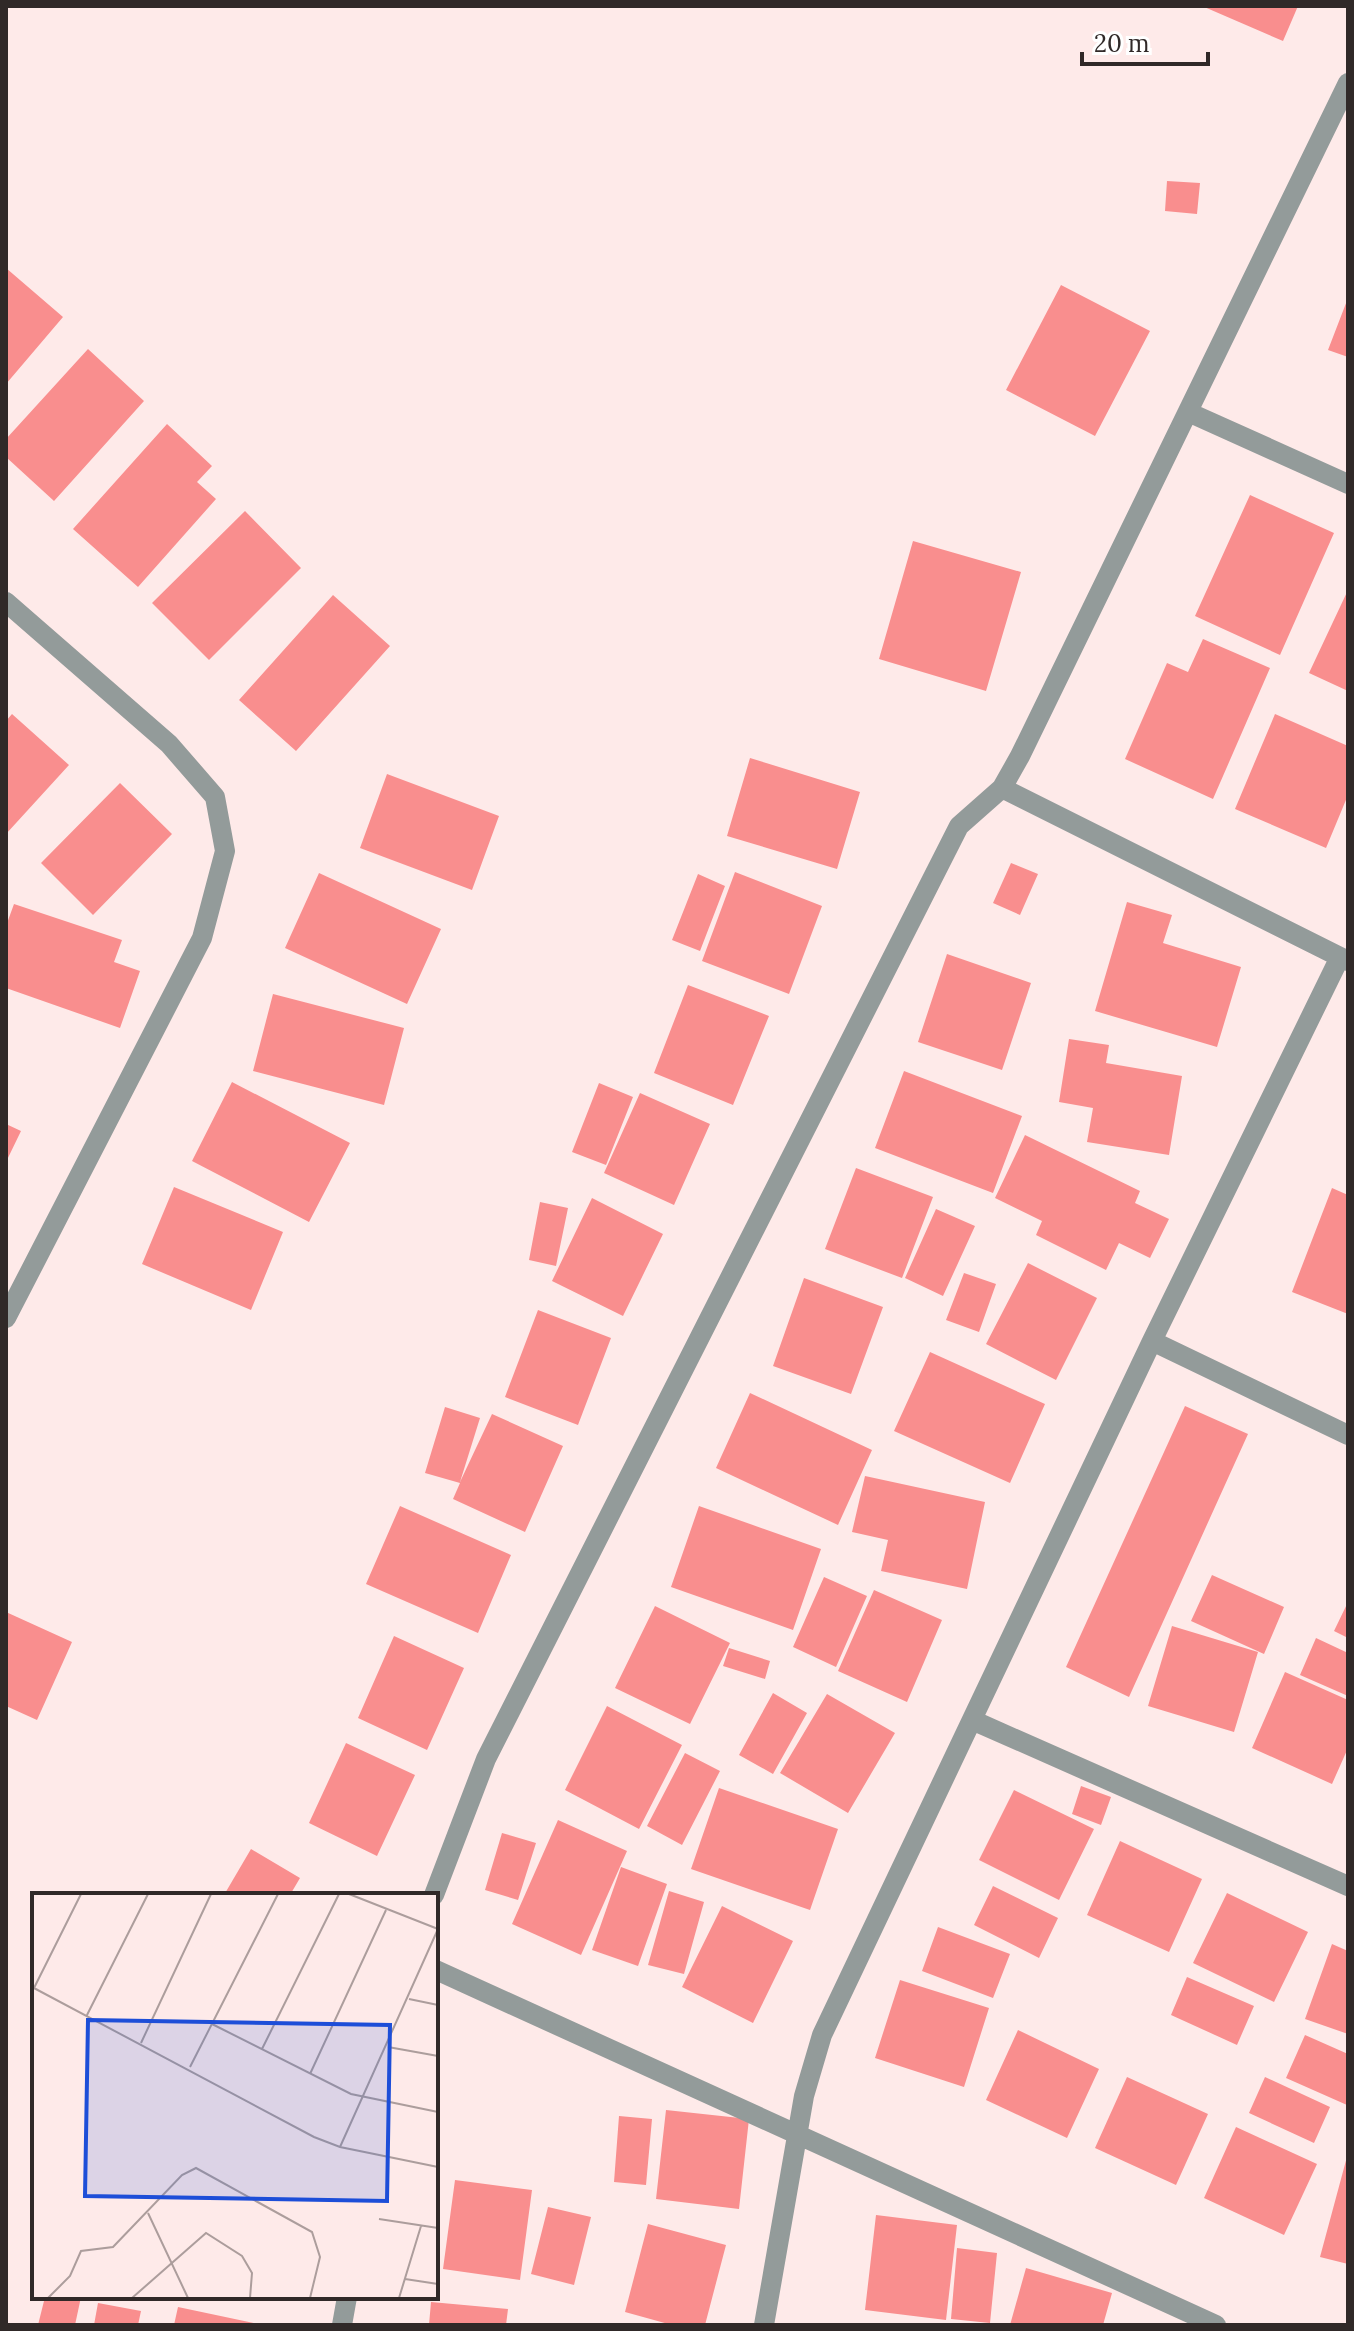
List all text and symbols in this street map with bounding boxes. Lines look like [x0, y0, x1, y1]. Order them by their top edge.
scale bar [1082, 16, 1208, 66]
text: 20 m [1094, 28, 1150, 59]
inset map [32, 1893, 438, 2299]

